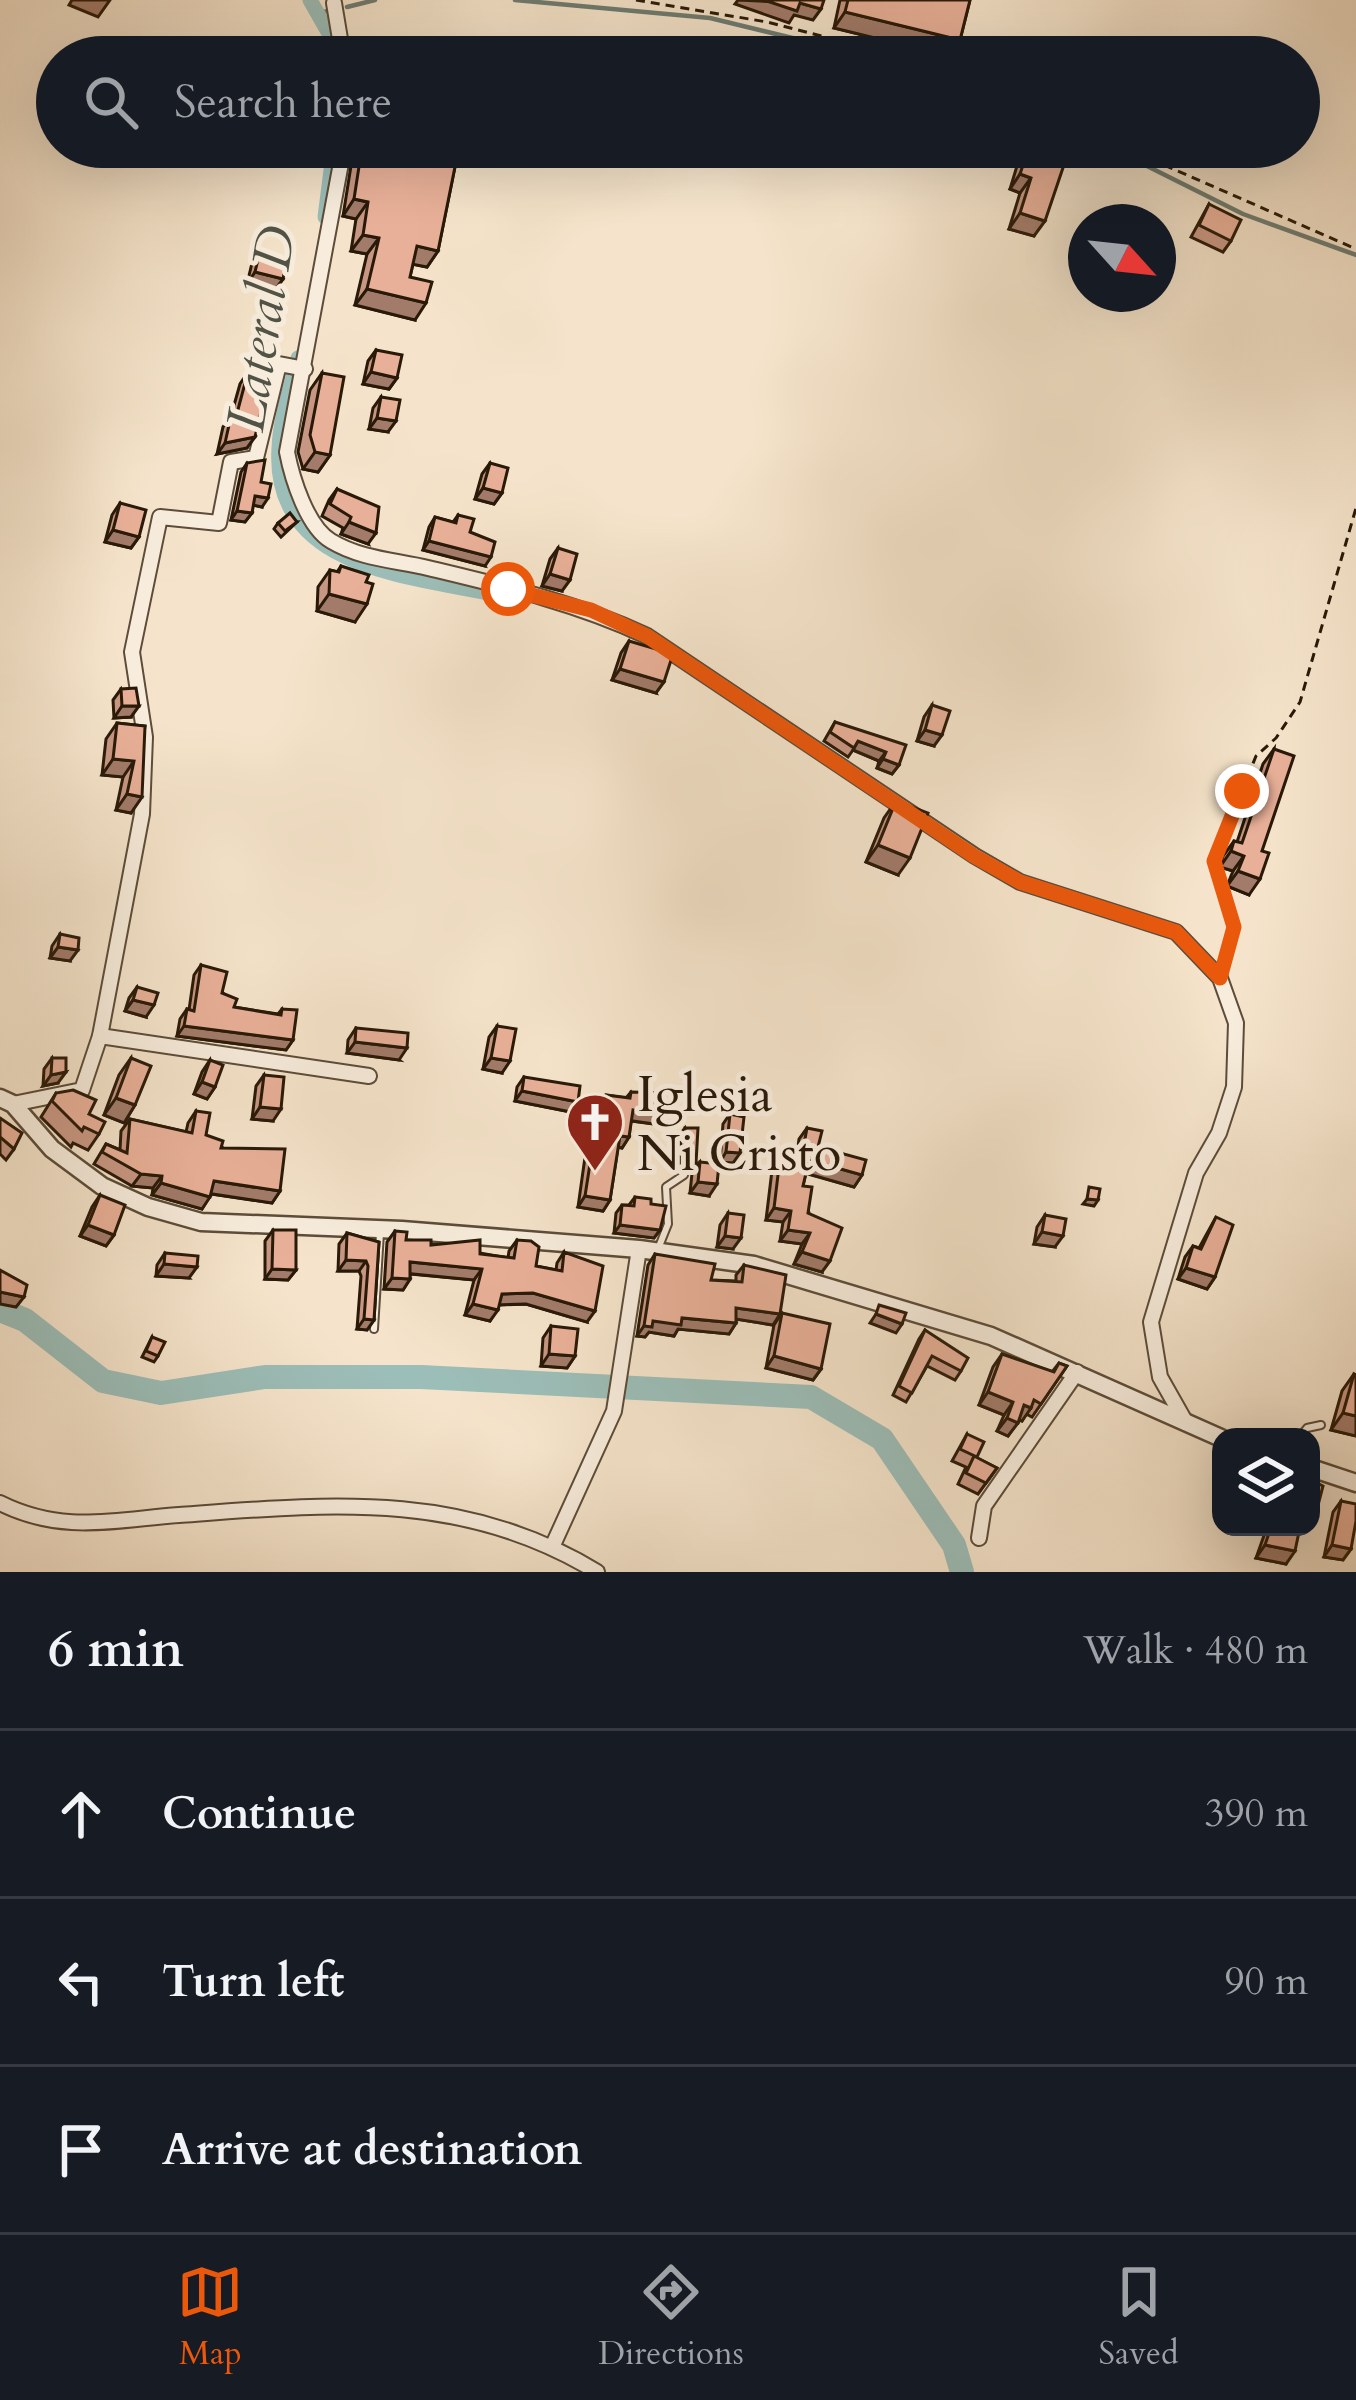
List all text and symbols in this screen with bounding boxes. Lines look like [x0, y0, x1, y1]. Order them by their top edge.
search box [36, 36, 1320, 168]
icon: search [78, 69, 144, 135]
text: Search here [174, 72, 392, 133]
north arrow [1068, 204, 1176, 312]
water label: Lateral D [210, 221, 315, 437]
route start [481, 562, 535, 616]
route end [1215, 764, 1269, 818]
place label: Iglesia Ni Cristo [637, 1060, 841, 1189]
church icon: Iglesia Ni Cristo [564, 1091, 626, 1173]
map controls [1212, 1428, 1320, 1536]
button: layers [1212, 1428, 1320, 1536]
text: 6 min [48, 1615, 184, 1685]
text: Walk · 480 m [1083, 1624, 1308, 1677]
icon: ahead [48, 1781, 114, 1847]
text: Continue [162, 1783, 356, 1844]
text: 390 m [1205, 1787, 1308, 1840]
icon: left [48, 1949, 114, 2015]
text: Turn left [162, 1951, 344, 2012]
text: 90 m [1225, 1955, 1308, 2008]
icon: arrive [48, 2117, 114, 2183]
text: Arrive at destination [162, 2119, 582, 2180]
tab: Map [177, 2259, 243, 2376]
tab: Directions [598, 2259, 744, 2376]
tab: Saved [1099, 2259, 1179, 2376]

